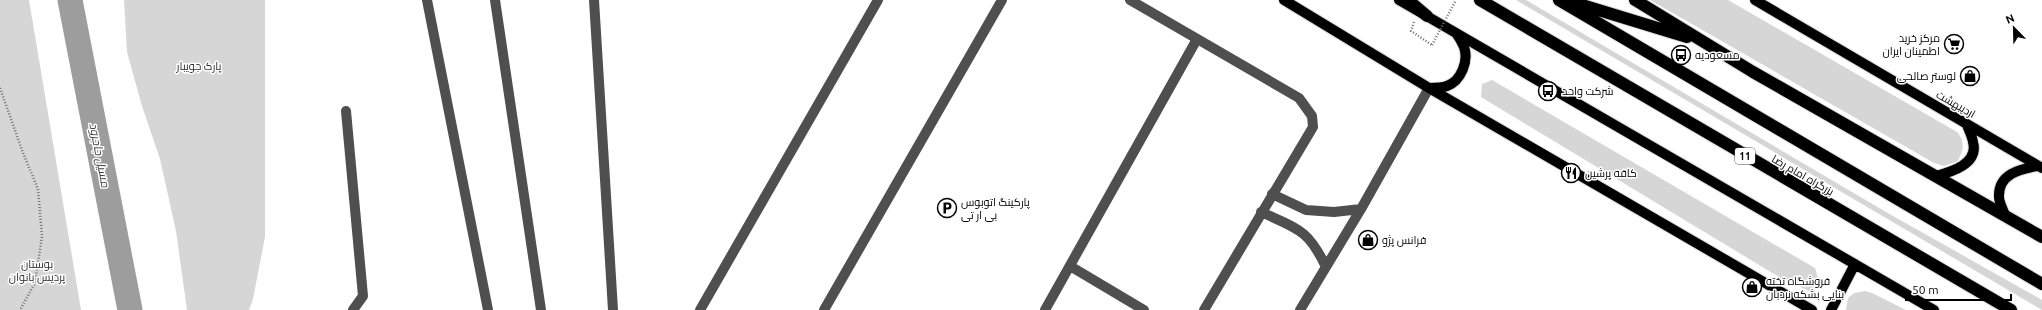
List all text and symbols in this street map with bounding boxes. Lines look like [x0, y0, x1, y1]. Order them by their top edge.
north arrow [1994, 8, 2034, 48]
text: N [2004, 12, 2016, 26]
place label: مرکز خرید اطمینان ایران [1882, 32, 1940, 58]
supermarket icon: مرکز خرید اطمینان ایران [1943, 33, 1965, 55]
bus stop icon: مسعودیه [1670, 44, 1692, 66]
place label: مسعودیه [1695, 49, 1739, 62]
park label: پارک جویبار [176, 60, 222, 73]
shop icon: لوستر صالحی [1959, 65, 1981, 87]
place label: لوستر صالحی [1897, 70, 1956, 83]
bus stop icon: شرکت واحد [1537, 80, 1559, 102]
place label: شرکت واحد [1562, 85, 1614, 98]
street label: اردیبهشت [1934, 88, 1978, 121]
water label: مسیل جاجرود [86, 122, 113, 189]
road number: 11 [1735, 148, 1755, 164]
street label: بزرگراه امام رضا [1769, 152, 1836, 199]
restaurant icon: کافه پرشین [1560, 162, 1582, 184]
place label: کافه پرشین [1585, 167, 1637, 180]
place label: پارکینگ اتوبوس بی ار تی [961, 196, 1030, 222]
parking icon: پارکینگ اتوبوس بی ار تی [936, 197, 958, 219]
shop icon: فرانس پژو [1357, 229, 1379, 251]
place label: فرانس پژو [1382, 234, 1426, 247]
park label: بوستان پردیس بانوان [9, 258, 65, 284]
place label: فروشگاه تخته بنایی بشکه نردبان [1766, 275, 1844, 301]
shop icon: فروشگاه تخته بنایی بشکه نردبان [1741, 276, 1763, 298]
scale bar [1906, 276, 2011, 302]
text: 50 m [1912, 283, 1939, 296]

